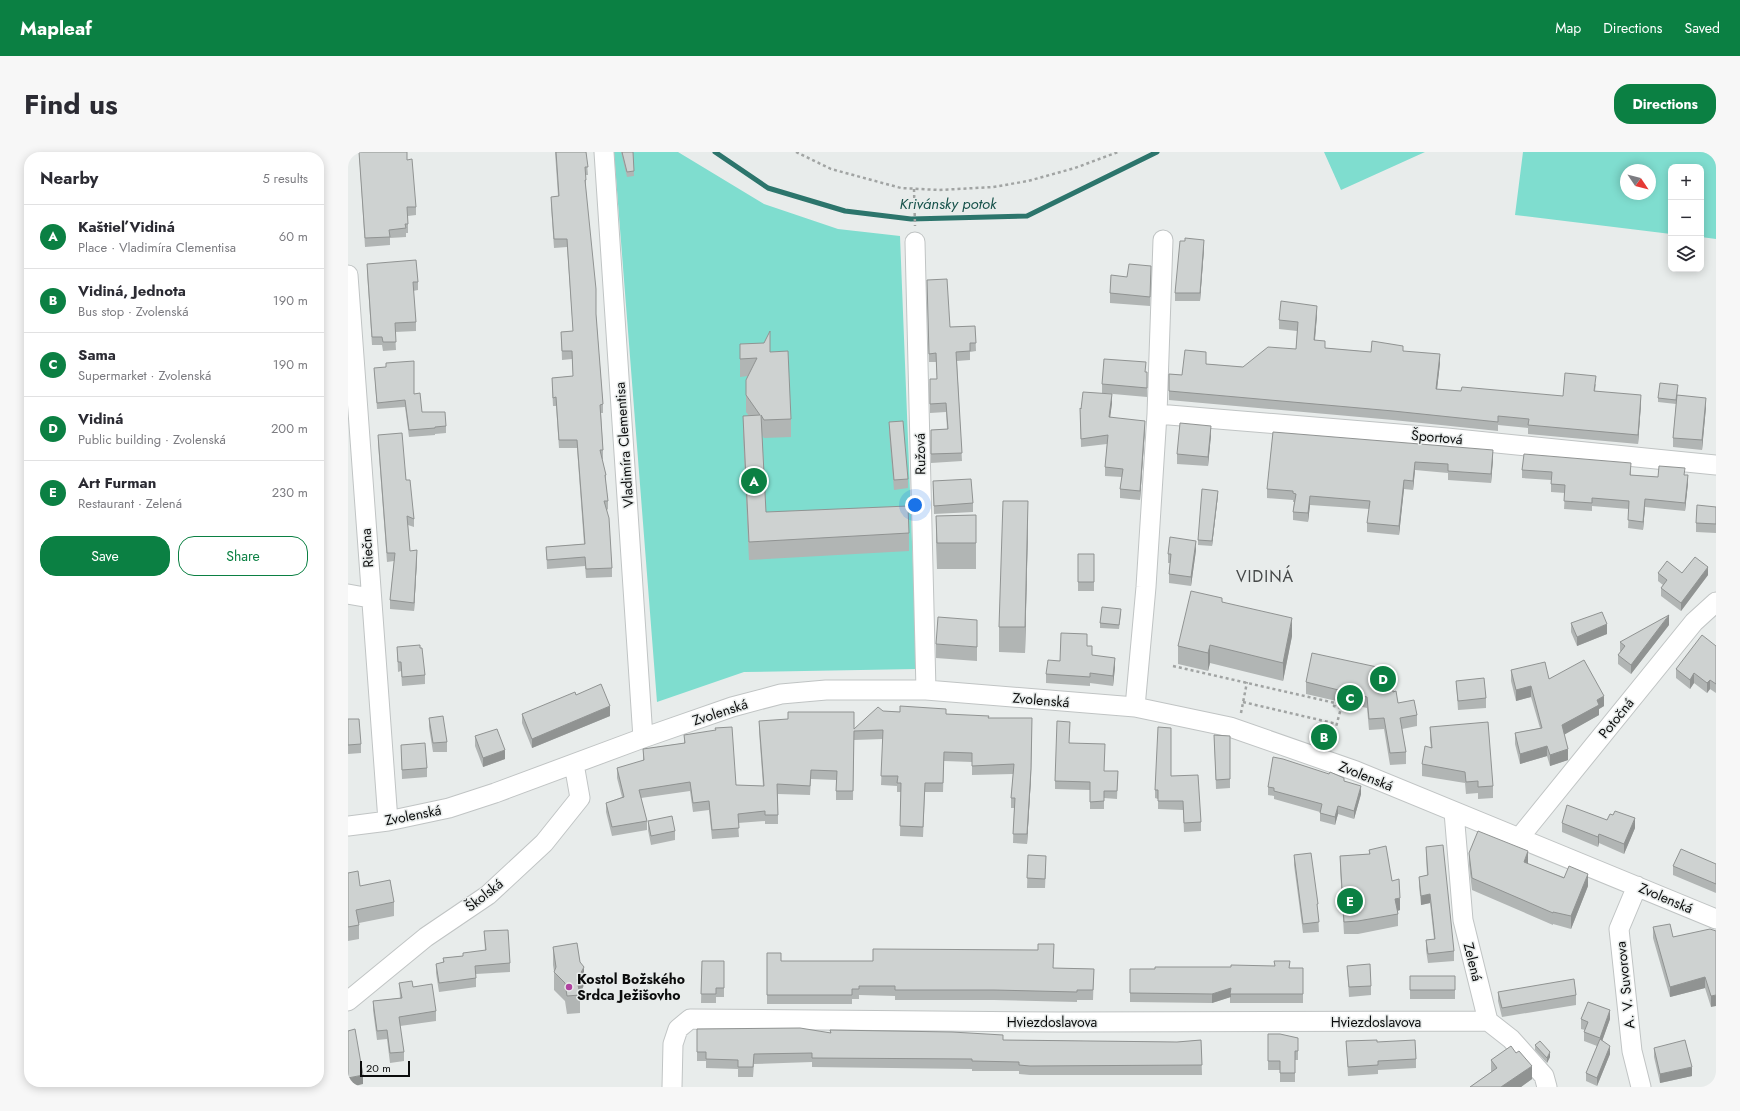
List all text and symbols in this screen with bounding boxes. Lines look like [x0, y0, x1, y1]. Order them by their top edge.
text: Mapleaf [20, 15, 92, 42]
text: Map [1555, 18, 1581, 38]
text: Directions [1603, 18, 1663, 38]
text: Saved [1685, 18, 1720, 38]
text: Find us [24, 84, 118, 125]
button: Directions [1614, 84, 1716, 124]
north arrow [1620, 164, 1656, 200]
map controls [1668, 164, 1704, 272]
button: + [1668, 164, 1704, 200]
text: Nearby [40, 166, 98, 190]
text: 5 results [262, 169, 308, 188]
water label: Krivánsky potok [900, 193, 997, 215]
button: − [1668, 200, 1704, 236]
text: Kaštieľ Vidiná [78, 216, 175, 238]
text: A [48, 227, 58, 246]
text: 60 m [279, 227, 308, 246]
button: layers [1668, 236, 1704, 272]
text: Place · Vladimíra Clementisa [78, 238, 236, 257]
text: Vidiná, Jednota [78, 280, 186, 302]
text: B [49, 291, 57, 310]
text: 190 m [273, 291, 308, 310]
text: Bus stop · Zvolenská [78, 302, 189, 321]
text: Sama [78, 344, 116, 366]
text: C [48, 355, 58, 374]
text: 190 m [273, 355, 308, 374]
text: Supermarket · Zvolenská [78, 366, 211, 385]
street label: Vladimíra Clementisa [610, 381, 638, 509]
text: Vidiná [78, 408, 123, 430]
text: D [48, 419, 58, 438]
text: 200 m [271, 419, 308, 438]
street label: Športová [1410, 425, 1464, 449]
text: Public building · Zvolenská [78, 430, 226, 449]
street label: Ružová [910, 433, 930, 475]
pin: A [741, 466, 767, 496]
text: Art Furman [78, 472, 156, 494]
text: E [49, 483, 57, 502]
text: 230 m [272, 483, 308, 502]
text: Restaurant · Zelená [78, 494, 182, 513]
your location [905, 495, 925, 515]
street label: Riečna [356, 528, 378, 568]
button: Save [40, 536, 170, 576]
button: Share [178, 536, 308, 576]
district label: VIDINÁ [1236, 565, 1294, 588]
pin: D [1370, 664, 1396, 694]
pin: C [1337, 683, 1363, 713]
street label: Zvolenská [1012, 688, 1070, 712]
street label: Zvolenská [690, 694, 750, 730]
street label: Potočná [1594, 694, 1638, 742]
pin: B [1311, 722, 1337, 752]
street label: Zvolenská [1336, 756, 1396, 796]
street label: Zvolenská [383, 800, 443, 830]
street label: Školská [461, 874, 507, 916]
street label: Zvolenská [1636, 878, 1696, 918]
pin: E [1337, 886, 1363, 916]
street label: A. V. Suvorova [1610, 940, 1640, 1030]
street label: Zelená [1459, 941, 1487, 983]
place label: Kostol Božského Srdca Ježišovho [577, 969, 685, 1005]
marker: Kostol Božského Srdca Ježišovho [564, 982, 574, 992]
street label: Hviezdoslavova [1007, 1012, 1097, 1032]
street label: Hviezdoslavova [1331, 1012, 1421, 1032]
scale bar [360, 1059, 410, 1078]
text: 20 m [366, 1060, 391, 1076]

